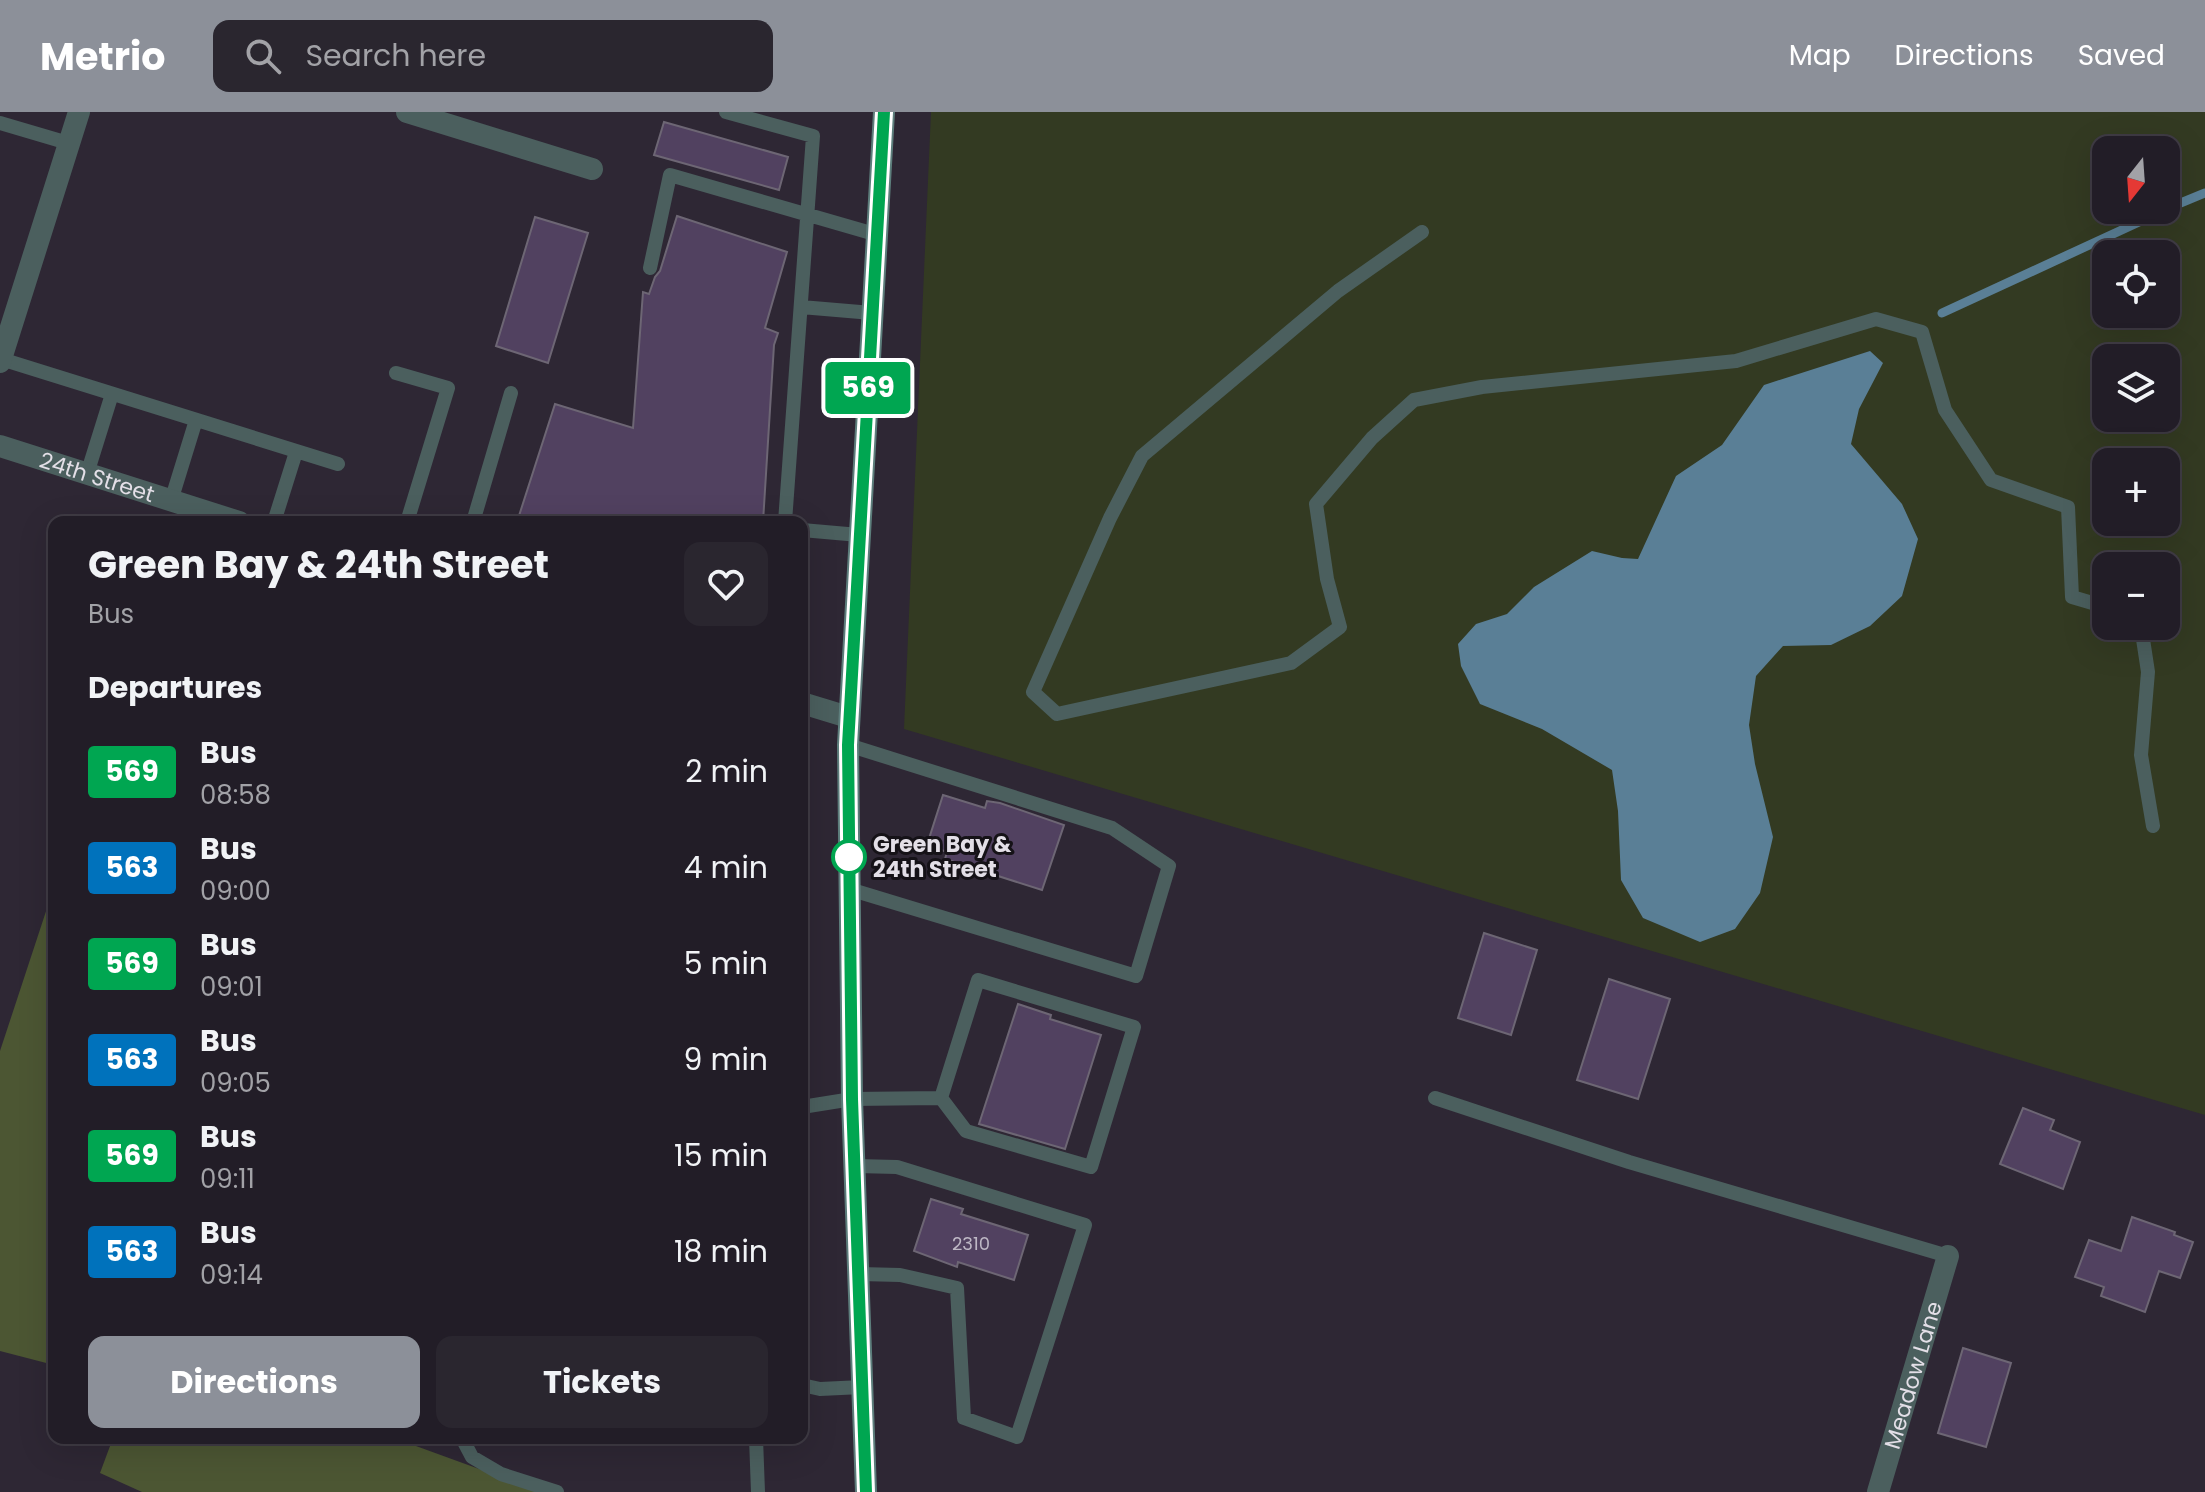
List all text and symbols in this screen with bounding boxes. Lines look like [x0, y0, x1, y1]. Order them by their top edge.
search box [213, 20, 773, 92]
text: Metrio [40, 30, 165, 83]
icon: search [241, 34, 285, 78]
text: Search here [305, 34, 486, 77]
text: Map [1789, 36, 1851, 75]
text: Directions [1895, 36, 2034, 75]
text: Saved [2078, 36, 2165, 75]
north arrow [2092, 136, 2180, 224]
map controls [2092, 136, 2180, 640]
button: locate [2092, 240, 2180, 328]
button: layers [2092, 344, 2180, 432]
line badge: 569 [822, 362, 914, 414]
text: 569 [841, 368, 895, 407]
street label: 24th Street [36, 444, 159, 510]
button: + [2092, 448, 2180, 536]
text: Green Bay & 24th Street [88, 538, 549, 591]
button: heart [684, 542, 768, 626]
button: − [2092, 552, 2180, 640]
text: Bus [88, 596, 134, 632]
text: Departures [88, 666, 262, 709]
text: Bus [200, 731, 257, 774]
text: 2 min [685, 750, 768, 793]
text: 569 [105, 752, 159, 791]
text: 08:58 [200, 777, 271, 813]
text: Bus [200, 827, 257, 870]
place label: Green Bay & 24th Street [873, 829, 1012, 885]
marker: Green Bay & 24th Street [832, 840, 866, 874]
text: 4 min [684, 846, 768, 889]
text: 563 [106, 848, 158, 887]
text: 09:00 [200, 873, 271, 909]
text: Bus [200, 923, 257, 966]
text: 5 min [684, 942, 768, 985]
text: 569 [105, 944, 159, 983]
text: 09:01 [200, 969, 263, 1005]
text: Bus [200, 1019, 257, 1062]
text: 9 min [684, 1038, 768, 1081]
text: 563 [106, 1040, 158, 1079]
text: 09:05 [200, 1065, 271, 1101]
text: Bus [200, 1115, 257, 1158]
text: 15 min [674, 1134, 768, 1177]
text: 569 [105, 1136, 159, 1175]
text: 09:11 [200, 1161, 255, 1197]
text: Bus [200, 1211, 257, 1254]
text: 18 min [674, 1230, 768, 1273]
house number: 2310 [952, 1231, 990, 1256]
text: 563 [106, 1232, 158, 1271]
text: 09:14 [200, 1257, 263, 1293]
street label: Meadow Lane [1876, 1298, 1949, 1453]
button: Directions [88, 1336, 420, 1428]
button: Tickets [436, 1336, 768, 1428]

